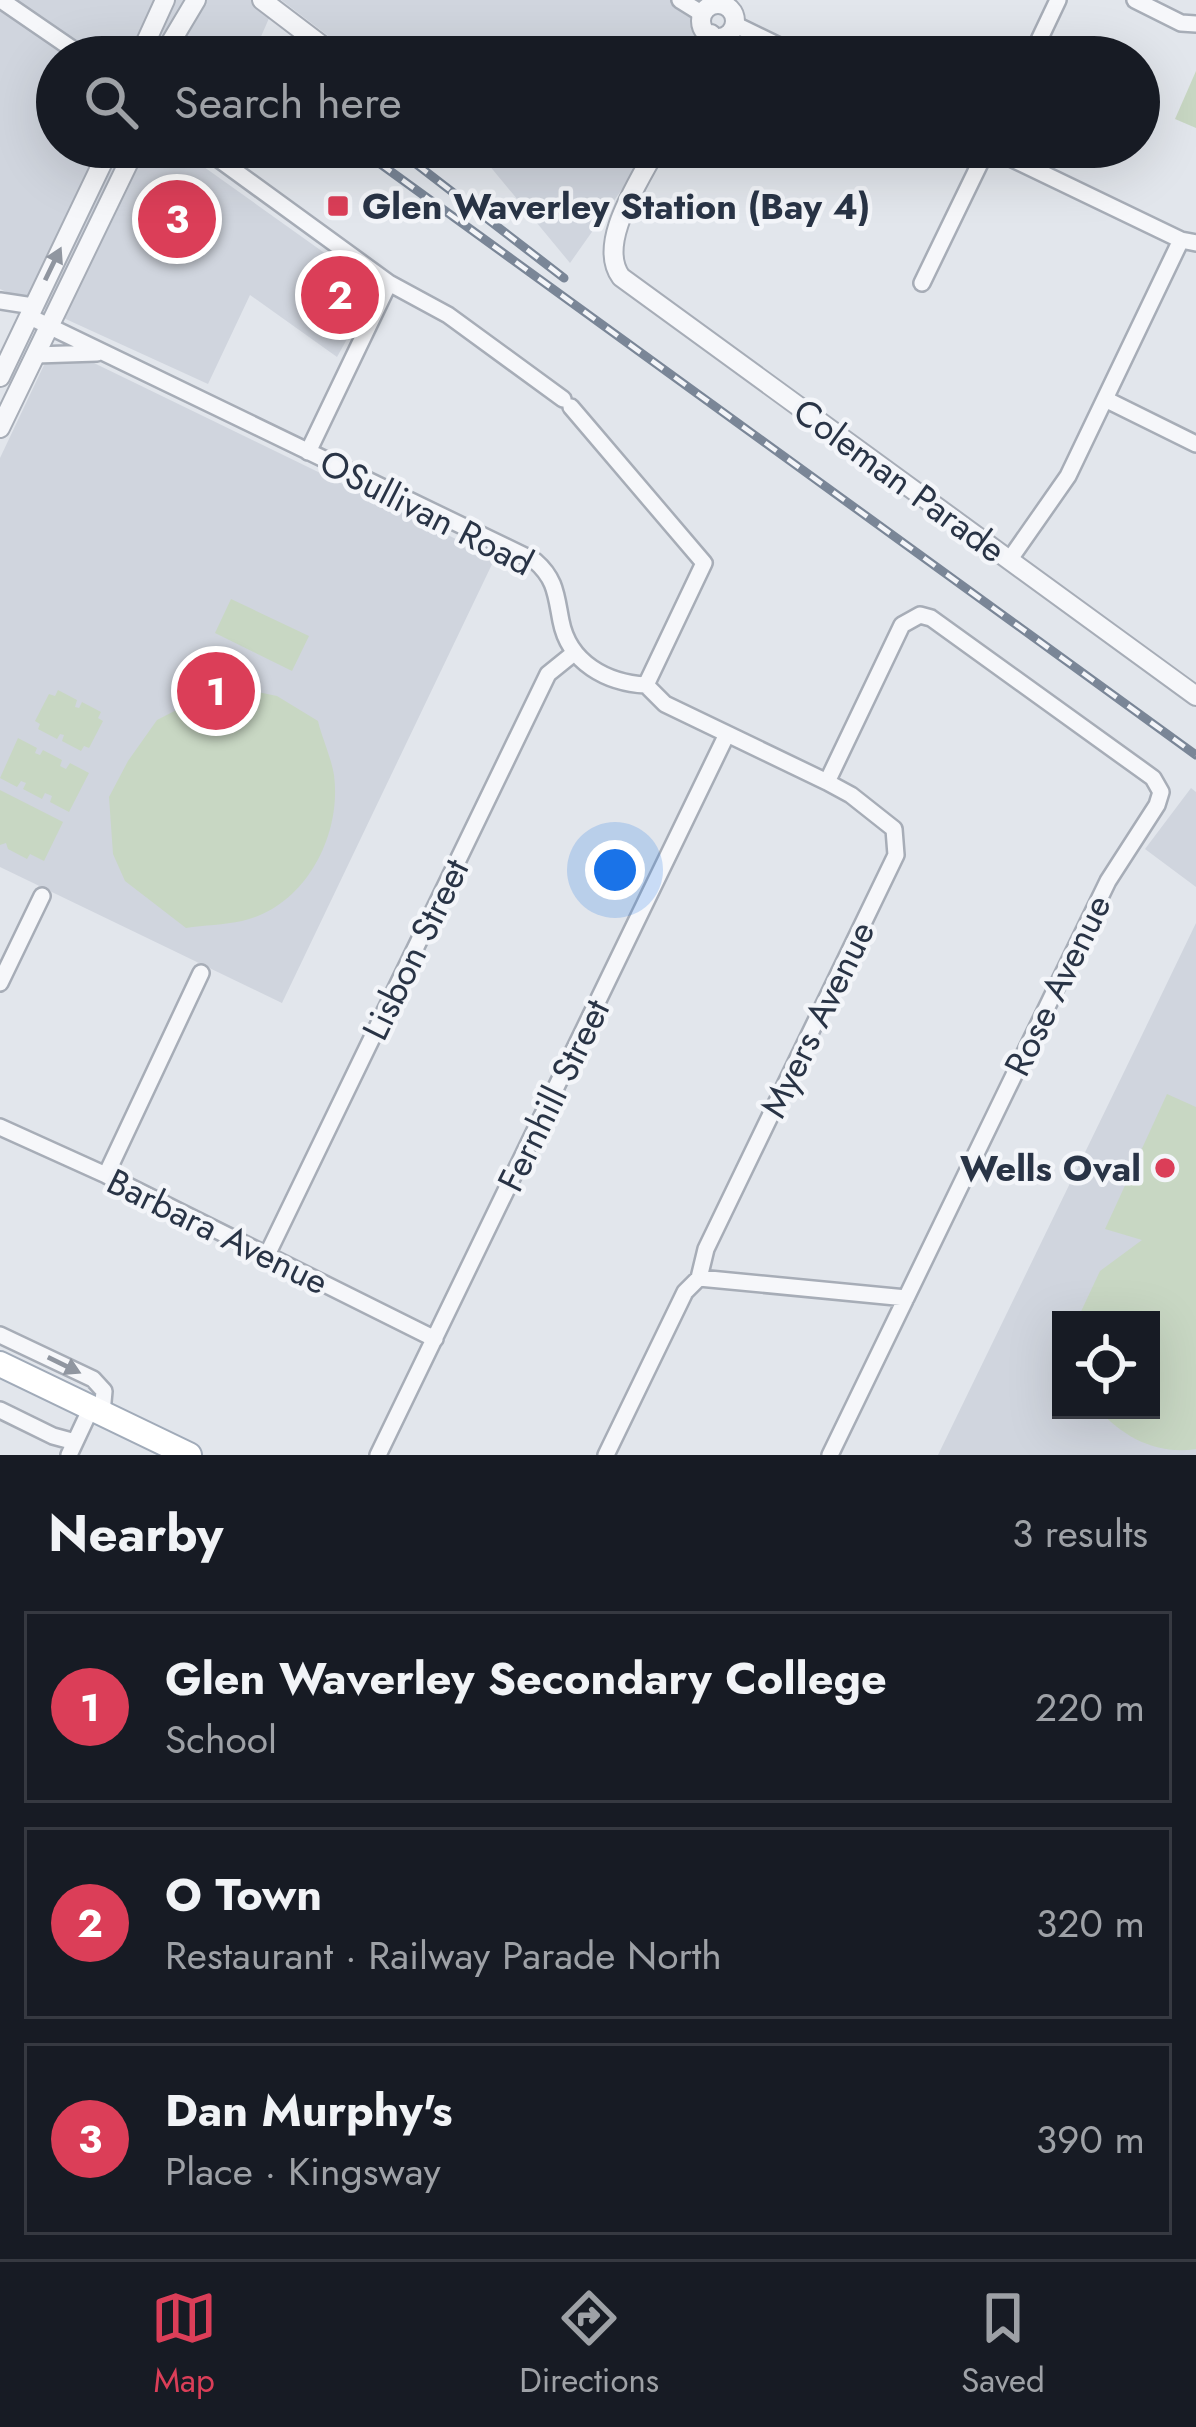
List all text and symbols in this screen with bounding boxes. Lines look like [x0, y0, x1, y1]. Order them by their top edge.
search box [36, 36, 1160, 168]
icon: search [78, 69, 144, 135]
text: Search here [174, 70, 402, 135]
pin: 3 [138, 174, 216, 264]
place label: Glen Waverley Station (Bay 4) [362, 180, 870, 232]
marker: Glen Waverley Station (Bay 4) [325, 193, 351, 219]
one-way arrow [43, 246, 63, 281]
pin: 2 [301, 250, 379, 340]
street label: Coleman Parade [783, 385, 1017, 575]
street label: OSullivan Road [311, 436, 543, 588]
pin: 1 [177, 646, 255, 736]
your location [585, 840, 645, 900]
street label: Lisbon Street [349, 849, 481, 1048]
street label: Rose Avenue [991, 886, 1123, 1084]
street label: Myers Avenue [747, 912, 887, 1126]
street label: Fernhill Street [484, 990, 622, 1200]
place label: Wells Oval [960, 1142, 1141, 1194]
street label: Barbara Avenue [99, 1155, 337, 1307]
marker: Wells Oval [1152, 1155, 1178, 1181]
map controls [1052, 1311, 1160, 1419]
button: locate [1052, 1311, 1160, 1419]
one-way arrow [47, 1355, 82, 1375]
text: Nearby [48, 1496, 223, 1570]
text: 3 results [1012, 1505, 1148, 1562]
text: Glen Waverley Secondary College [165, 1646, 887, 1711]
text: 1 [80, 1679, 100, 1736]
text: 220 m [1035, 1679, 1145, 1736]
text: School [165, 1711, 277, 1768]
text: O Town [165, 1862, 322, 1927]
text: 2 [77, 1895, 103, 1952]
text: 320 m [1036, 1895, 1145, 1952]
text: Restaurant · Railway Parade North [165, 1927, 722, 1984]
text: Dan Murphy's [165, 2078, 453, 2143]
text: 3 [78, 2111, 102, 2168]
text: 390 m [1036, 2111, 1145, 2168]
text: Place · Kingsway [165, 2143, 441, 2200]
tab: Map [151, 2285, 217, 2404]
tab: Directions [519, 2285, 659, 2404]
tab: Saved [961, 2285, 1045, 2404]

